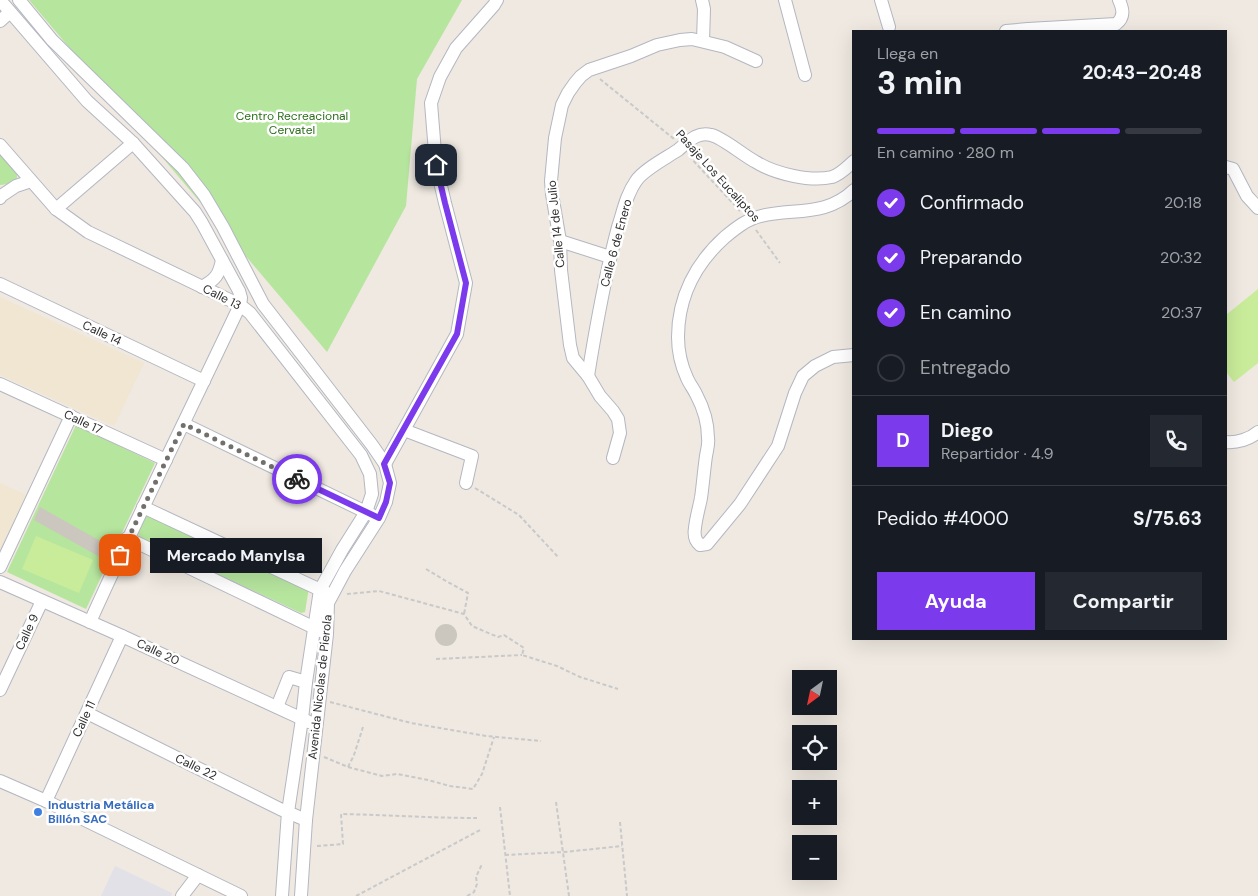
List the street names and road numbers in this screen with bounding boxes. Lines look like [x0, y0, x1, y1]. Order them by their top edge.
street label: Pasaje Los Eucaliptos [672, 127, 764, 225]
street label: Calle 14 de Julio [543, 179, 569, 269]
street label: Calle 6 de Enero [597, 197, 635, 289]
street label: Calle 13 [200, 280, 244, 314]
street label: Calle 14 [80, 317, 124, 349]
street label: Calle 17 [61, 406, 105, 438]
street label: Calle 9 [12, 611, 42, 653]
street label: Avenida Nicolas de Pierola [304, 614, 336, 760]
street label: Calle 20 [134, 635, 182, 669]
street label: Calle 11 [69, 698, 99, 740]
street label: Calle 22 [173, 750, 219, 784]

